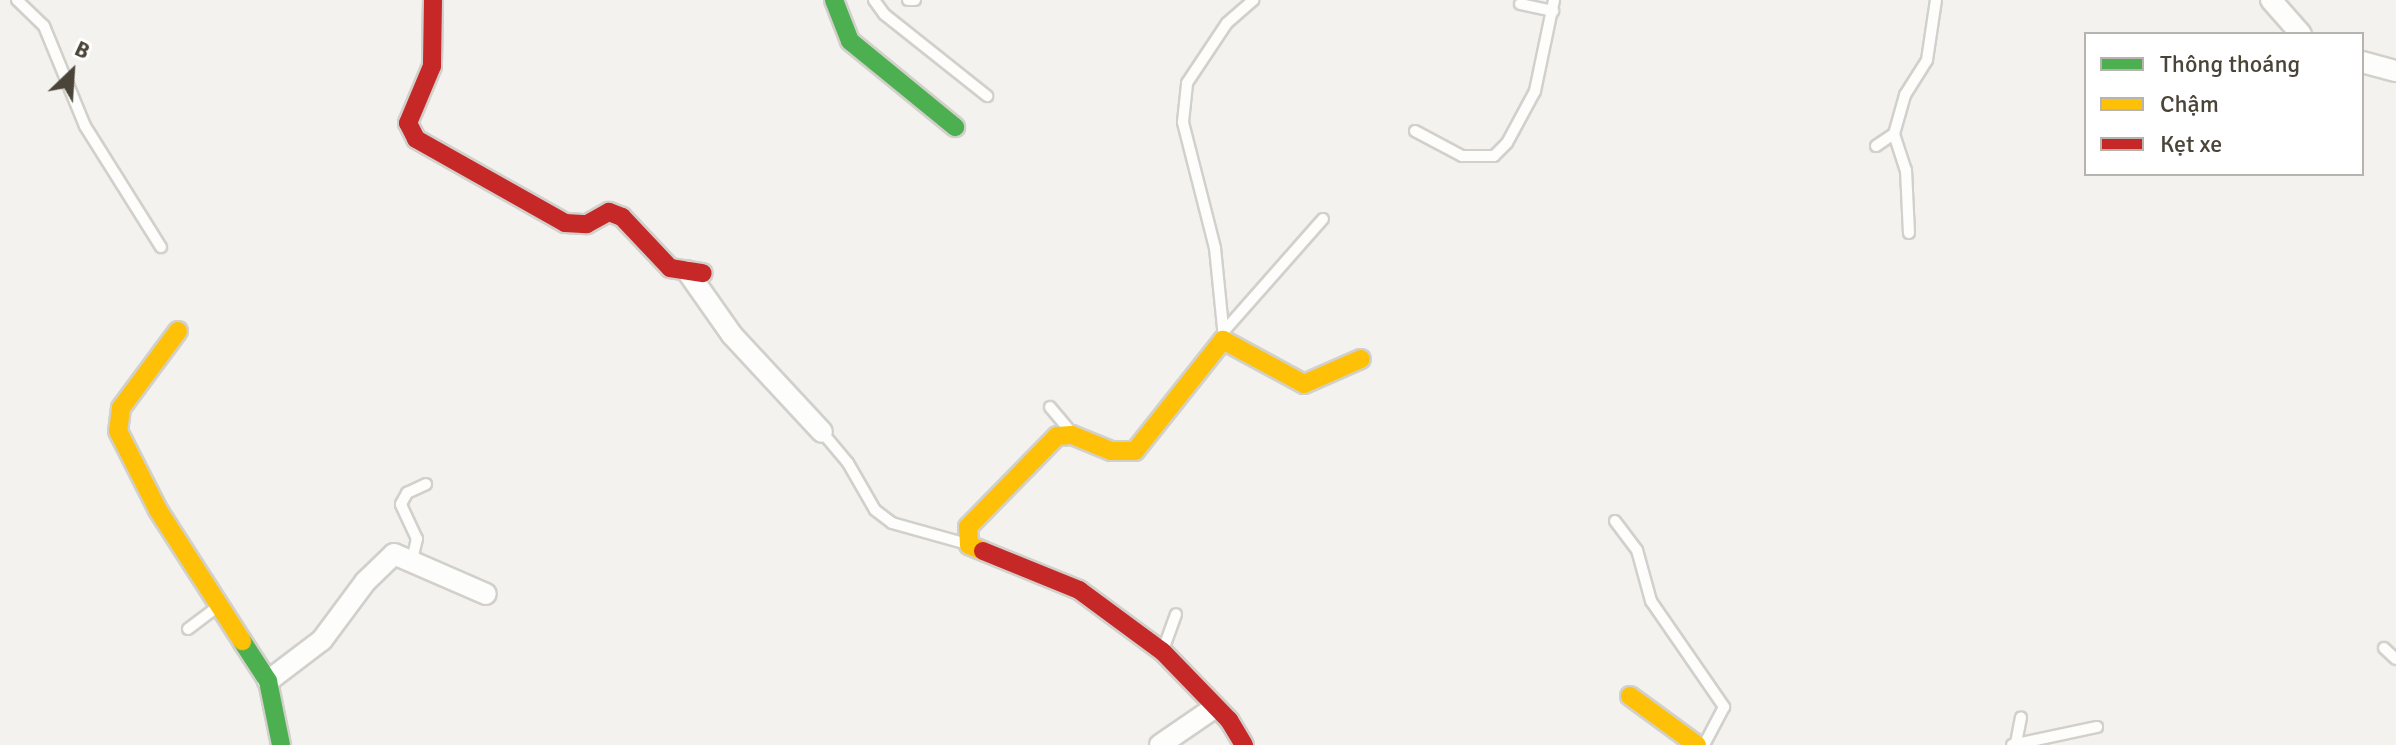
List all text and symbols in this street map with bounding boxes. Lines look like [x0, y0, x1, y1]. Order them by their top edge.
north arrow [32, 32, 112, 112]
legend [2084, 32, 2364, 176]
text: B [71, 35, 94, 65]
text: Thông thoáng [2160, 49, 2300, 79]
text: Chậm [2160, 89, 2219, 119]
text: Kẹt xe [2160, 129, 2222, 159]

